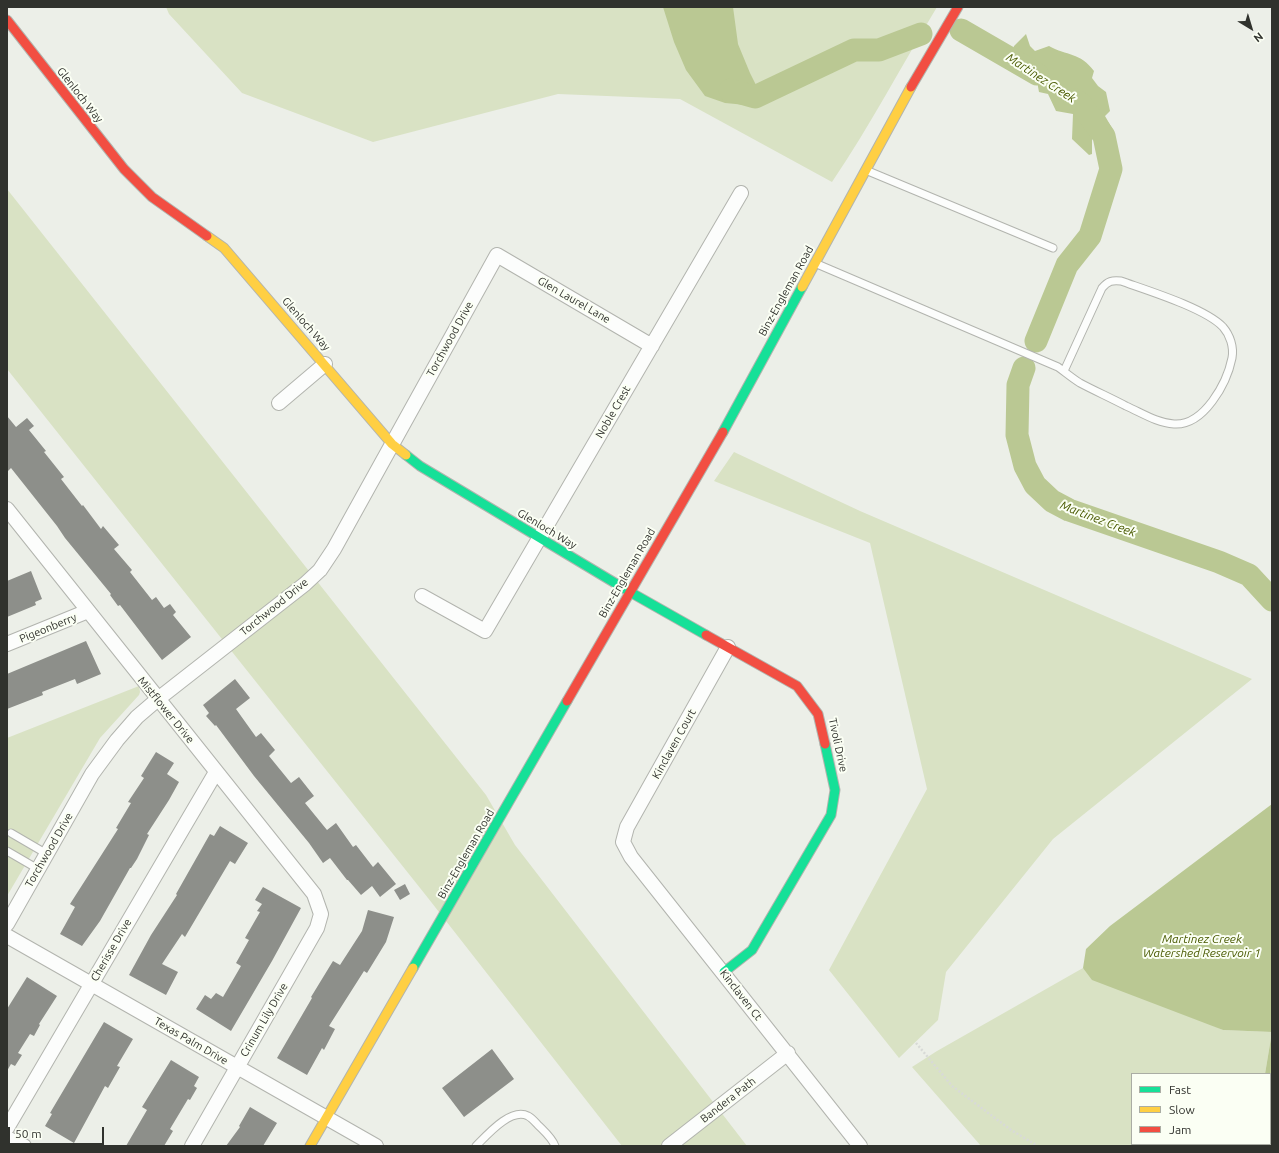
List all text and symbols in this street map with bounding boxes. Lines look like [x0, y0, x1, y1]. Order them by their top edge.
north arrow [1231, 8, 1271, 48]
text: N [1251, 30, 1265, 45]
water label: Martinez Creek [1003, 50, 1079, 106]
street label: Glenloch Way [54, 65, 106, 125]
street label: Binz-Engleman Road [756, 244, 816, 338]
street label: Glen Laurel Lane [535, 274, 613, 326]
street label: Glenloch Way [279, 295, 333, 353]
street label: Torchwood Drive [424, 299, 476, 379]
street label: Noble Crest [593, 383, 633, 441]
water label: Martinez Creek [1058, 498, 1138, 540]
street label: Glenloch Way [515, 506, 579, 552]
street label: Binz-Engleman Road [596, 526, 658, 620]
street label: Torchwood Drive [237, 575, 311, 639]
street label: Pigeonberry [17, 611, 79, 645]
street label: Mistflower Drive [135, 674, 197, 746]
street label: Kinclaven Court [649, 707, 699, 781]
street label: Tivoli Drive [826, 717, 850, 773]
street label: Binz-Engleman Road [435, 807, 497, 901]
street label: Torchwood Drive [22, 810, 76, 890]
street label: Cherisse Drive [88, 916, 134, 984]
water label: Martinez Creek Watershed Reservoir 1 [1143, 932, 1261, 960]
street label: Kinclaven Ct [717, 967, 765, 1023]
street label: Crinum Lily Drive [238, 981, 290, 1059]
street label: Texas Palm Drive [152, 1014, 230, 1068]
legend [1131, 1073, 1271, 1145]
street label: Bandera Path [698, 1074, 758, 1126]
text: Fast [1169, 1083, 1191, 1096]
text: Slow [1169, 1103, 1195, 1116]
scale bar [10, 1119, 106, 1145]
text: Jam [1169, 1123, 1191, 1136]
text: 50 m [15, 1127, 42, 1140]

